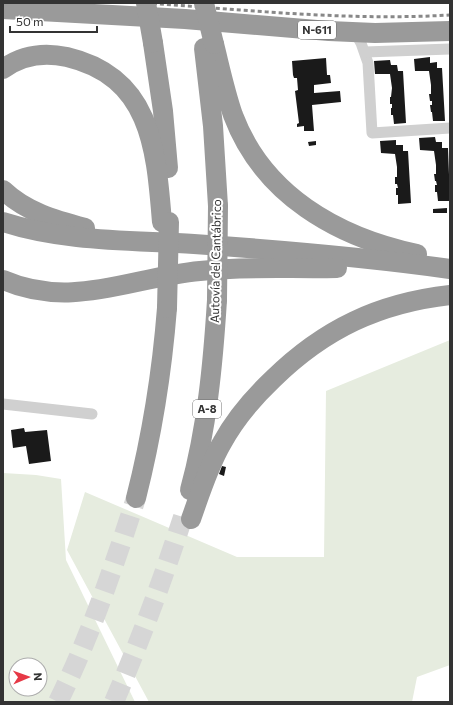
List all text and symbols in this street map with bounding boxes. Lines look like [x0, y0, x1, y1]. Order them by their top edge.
scale bar [10, 8, 97, 34]
text: 50 m [16, 14, 44, 28]
road number: N-611 [298, 21, 336, 39]
street label: Autovía del Cantábrico [207, 199, 223, 323]
road number: A-8 [193, 400, 221, 418]
north arrow [8, 657, 48, 697]
text: N [32, 672, 45, 681]

